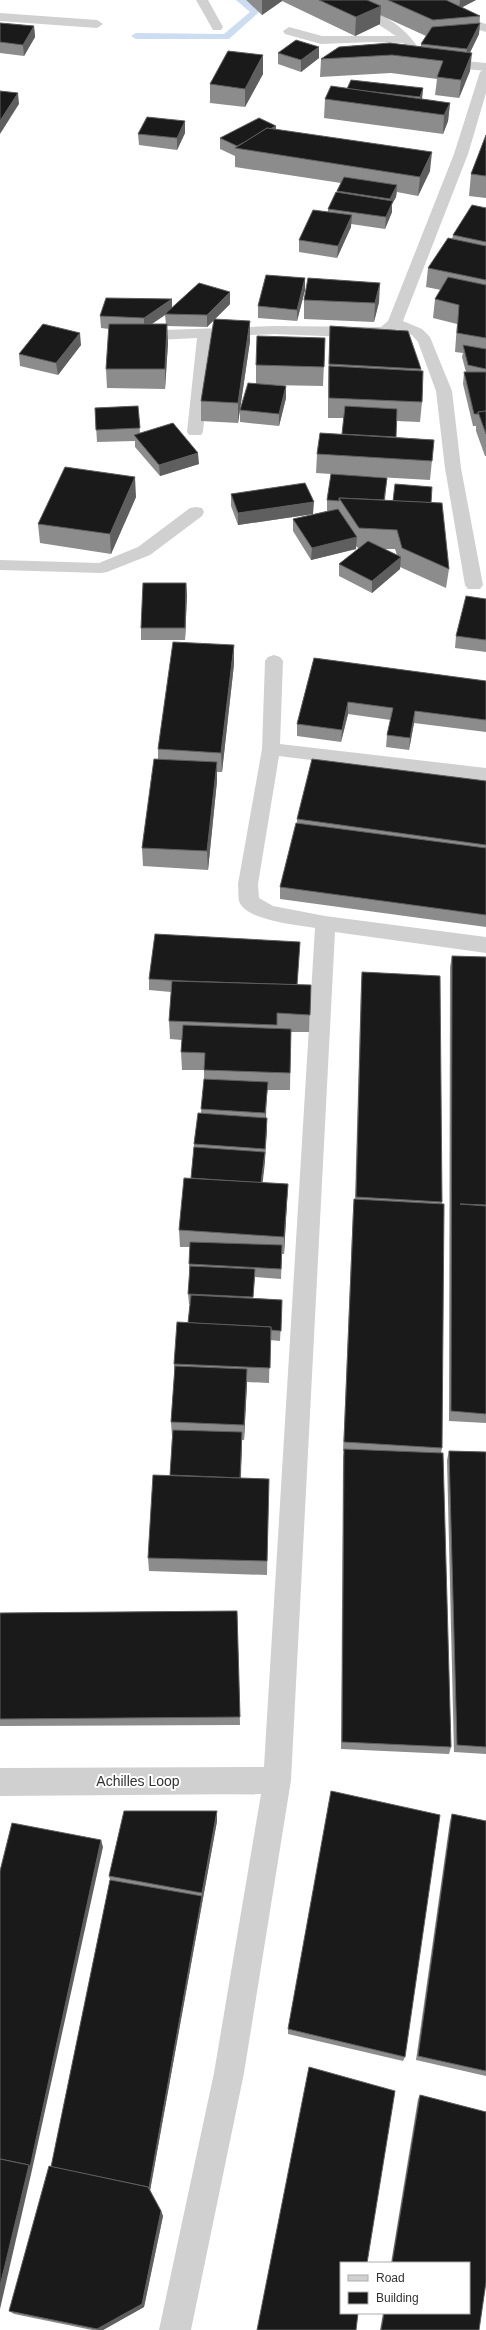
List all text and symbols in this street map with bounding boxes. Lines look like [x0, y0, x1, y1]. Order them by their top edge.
street label: Achilles Loop [96, 1773, 180, 1789]
legend [340, 2262, 470, 2314]
text: Road [376, 2271, 405, 2285]
text: Building [376, 2291, 419, 2305]

